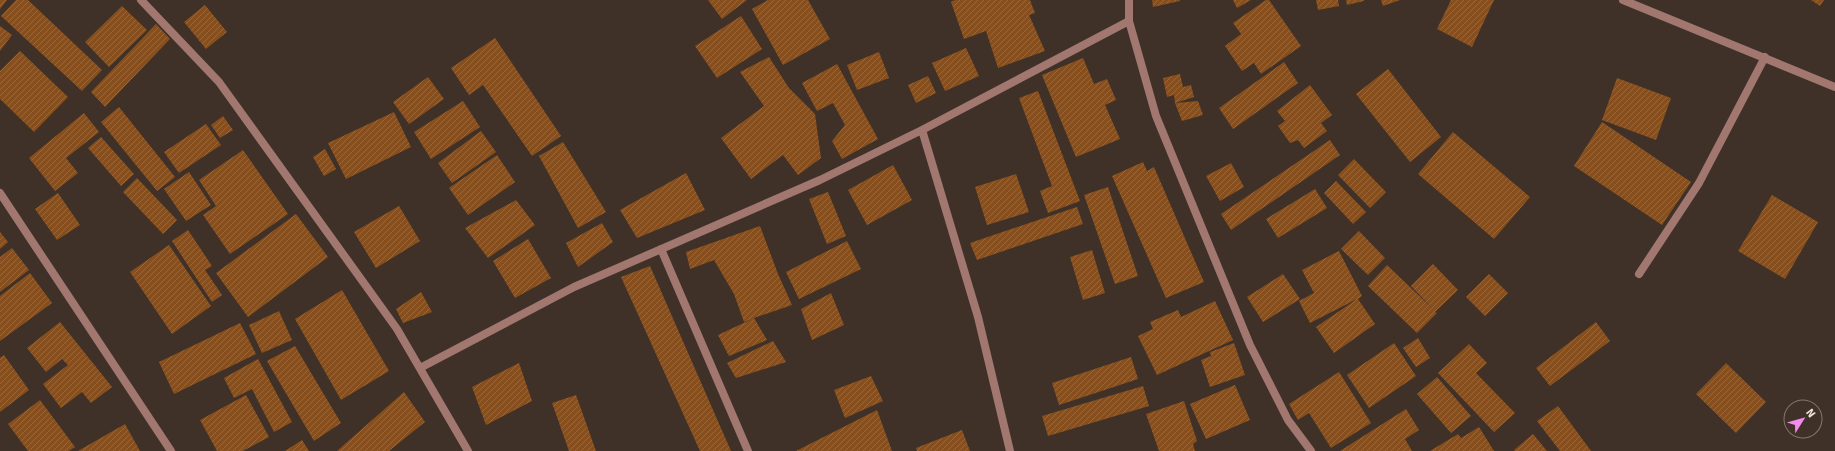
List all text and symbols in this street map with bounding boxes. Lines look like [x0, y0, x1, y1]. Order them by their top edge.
north arrow [1783, 399, 1823, 439]
text: N [1803, 406, 1818, 420]

